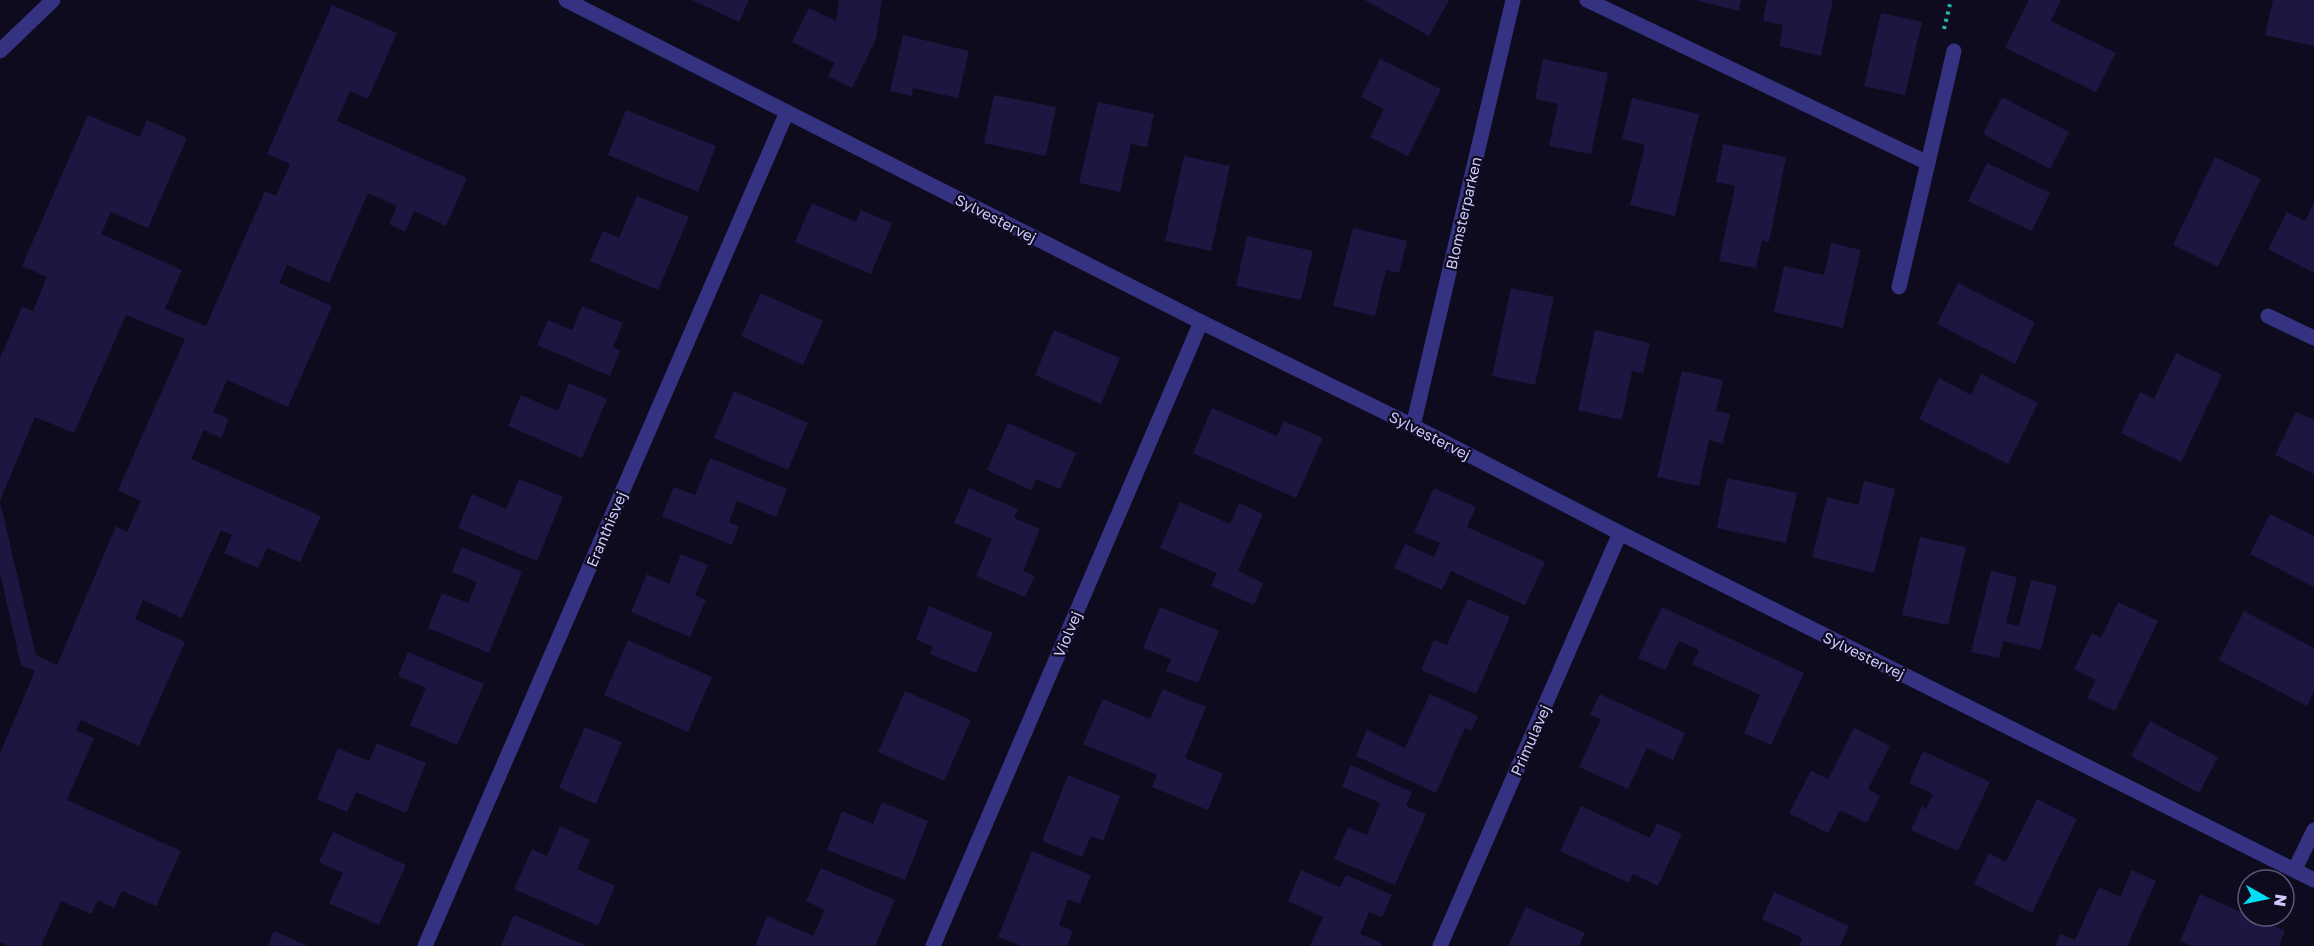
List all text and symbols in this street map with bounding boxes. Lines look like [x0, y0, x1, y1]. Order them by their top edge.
street label: Blomsterparken [1441, 155, 1485, 271]
street label: Sylvestervej [952, 190, 1040, 246]
street label: Sylvestervej [1386, 407, 1474, 463]
street label: Eranthisvej [582, 488, 630, 570]
street label: Violvej [1049, 608, 1085, 660]
street label: Sylvestervej [1820, 627, 1908, 683]
street label: Primulavej [1506, 702, 1554, 778]
north arrow [2236, 868, 2296, 928]
text: N [2270, 893, 2292, 908]

